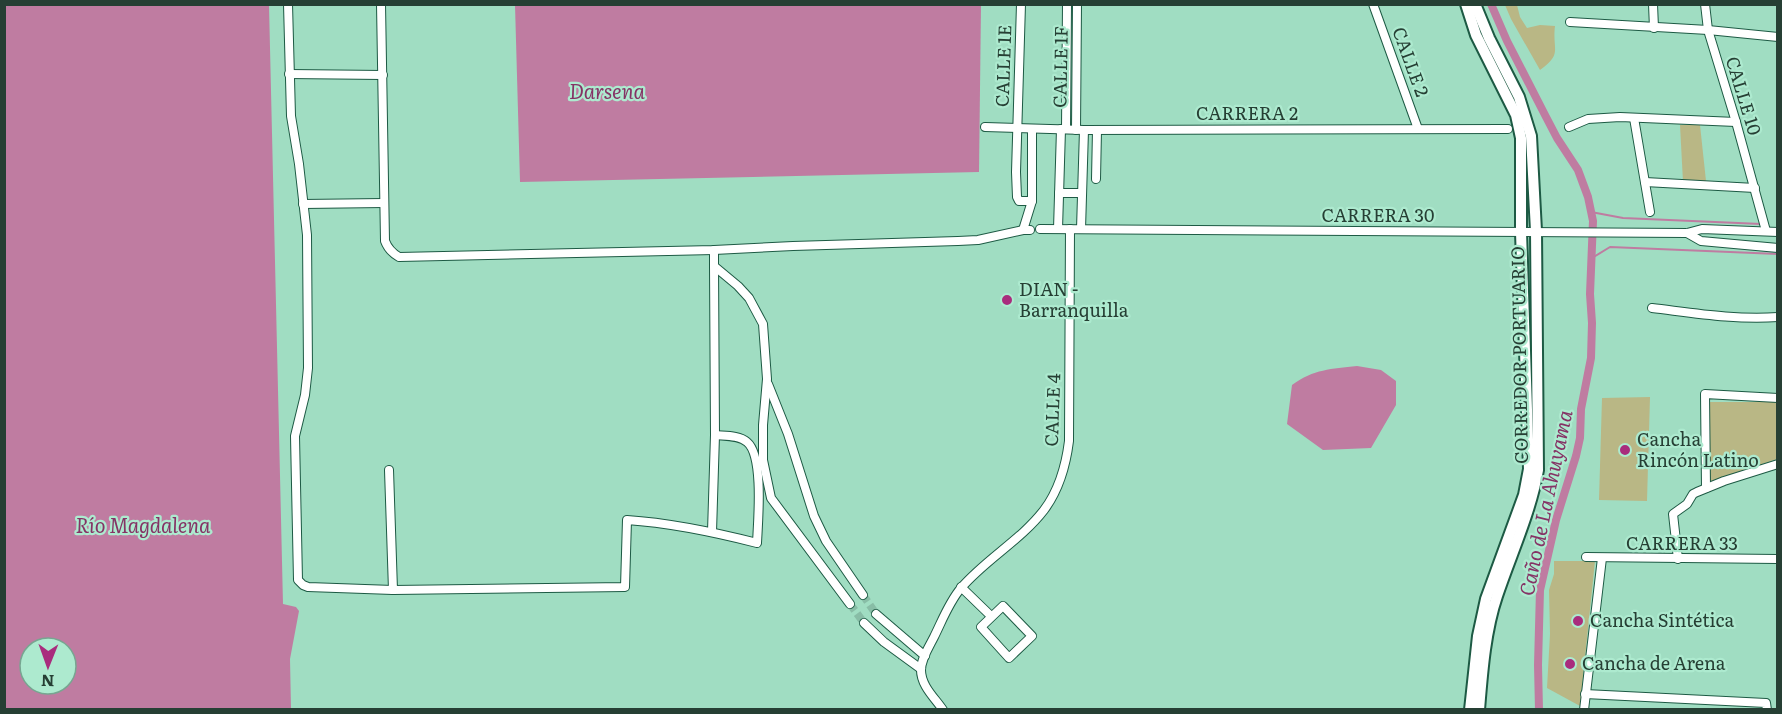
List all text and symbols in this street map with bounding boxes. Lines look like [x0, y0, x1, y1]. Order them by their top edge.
street label: CALLE 2 [1386, 23, 1437, 100]
street label: CALLE 1E [988, 24, 1017, 108]
street label: CALLE 1F [1045, 26, 1074, 108]
street label: CALLE 10 [1720, 53, 1769, 138]
water label: Darsena [569, 75, 646, 105]
street label: CARRERA 2 [1196, 99, 1298, 126]
street label: CARRERA 30 [1321, 201, 1435, 228]
street label: CORREDOR PORTUARIO [1503, 246, 1534, 464]
place label: DIAN - Barranquilla [1019, 275, 1129, 323]
marker: DIAN - Barranquilla [1000, 293, 1014, 307]
street label: CALLE 4 [1037, 373, 1066, 447]
water label: Caño de La Ahuyama [1510, 406, 1579, 598]
place label: Cancha Rincón Latino [1637, 425, 1759, 473]
marker: Cancha Rincón Latino [1618, 443, 1632, 457]
water label: Río Magdalena [75, 509, 211, 539]
street label: CARRERA 33 [1626, 529, 1738, 556]
place label: Cancha Sintética [1590, 606, 1734, 633]
marker: Cancha Sintética [1571, 614, 1585, 628]
north arrow [18, 636, 78, 696]
place label: Cancha de Arena [1582, 649, 1726, 676]
marker: Cancha de Arena [1563, 657, 1577, 671]
text: N [41, 670, 55, 694]

